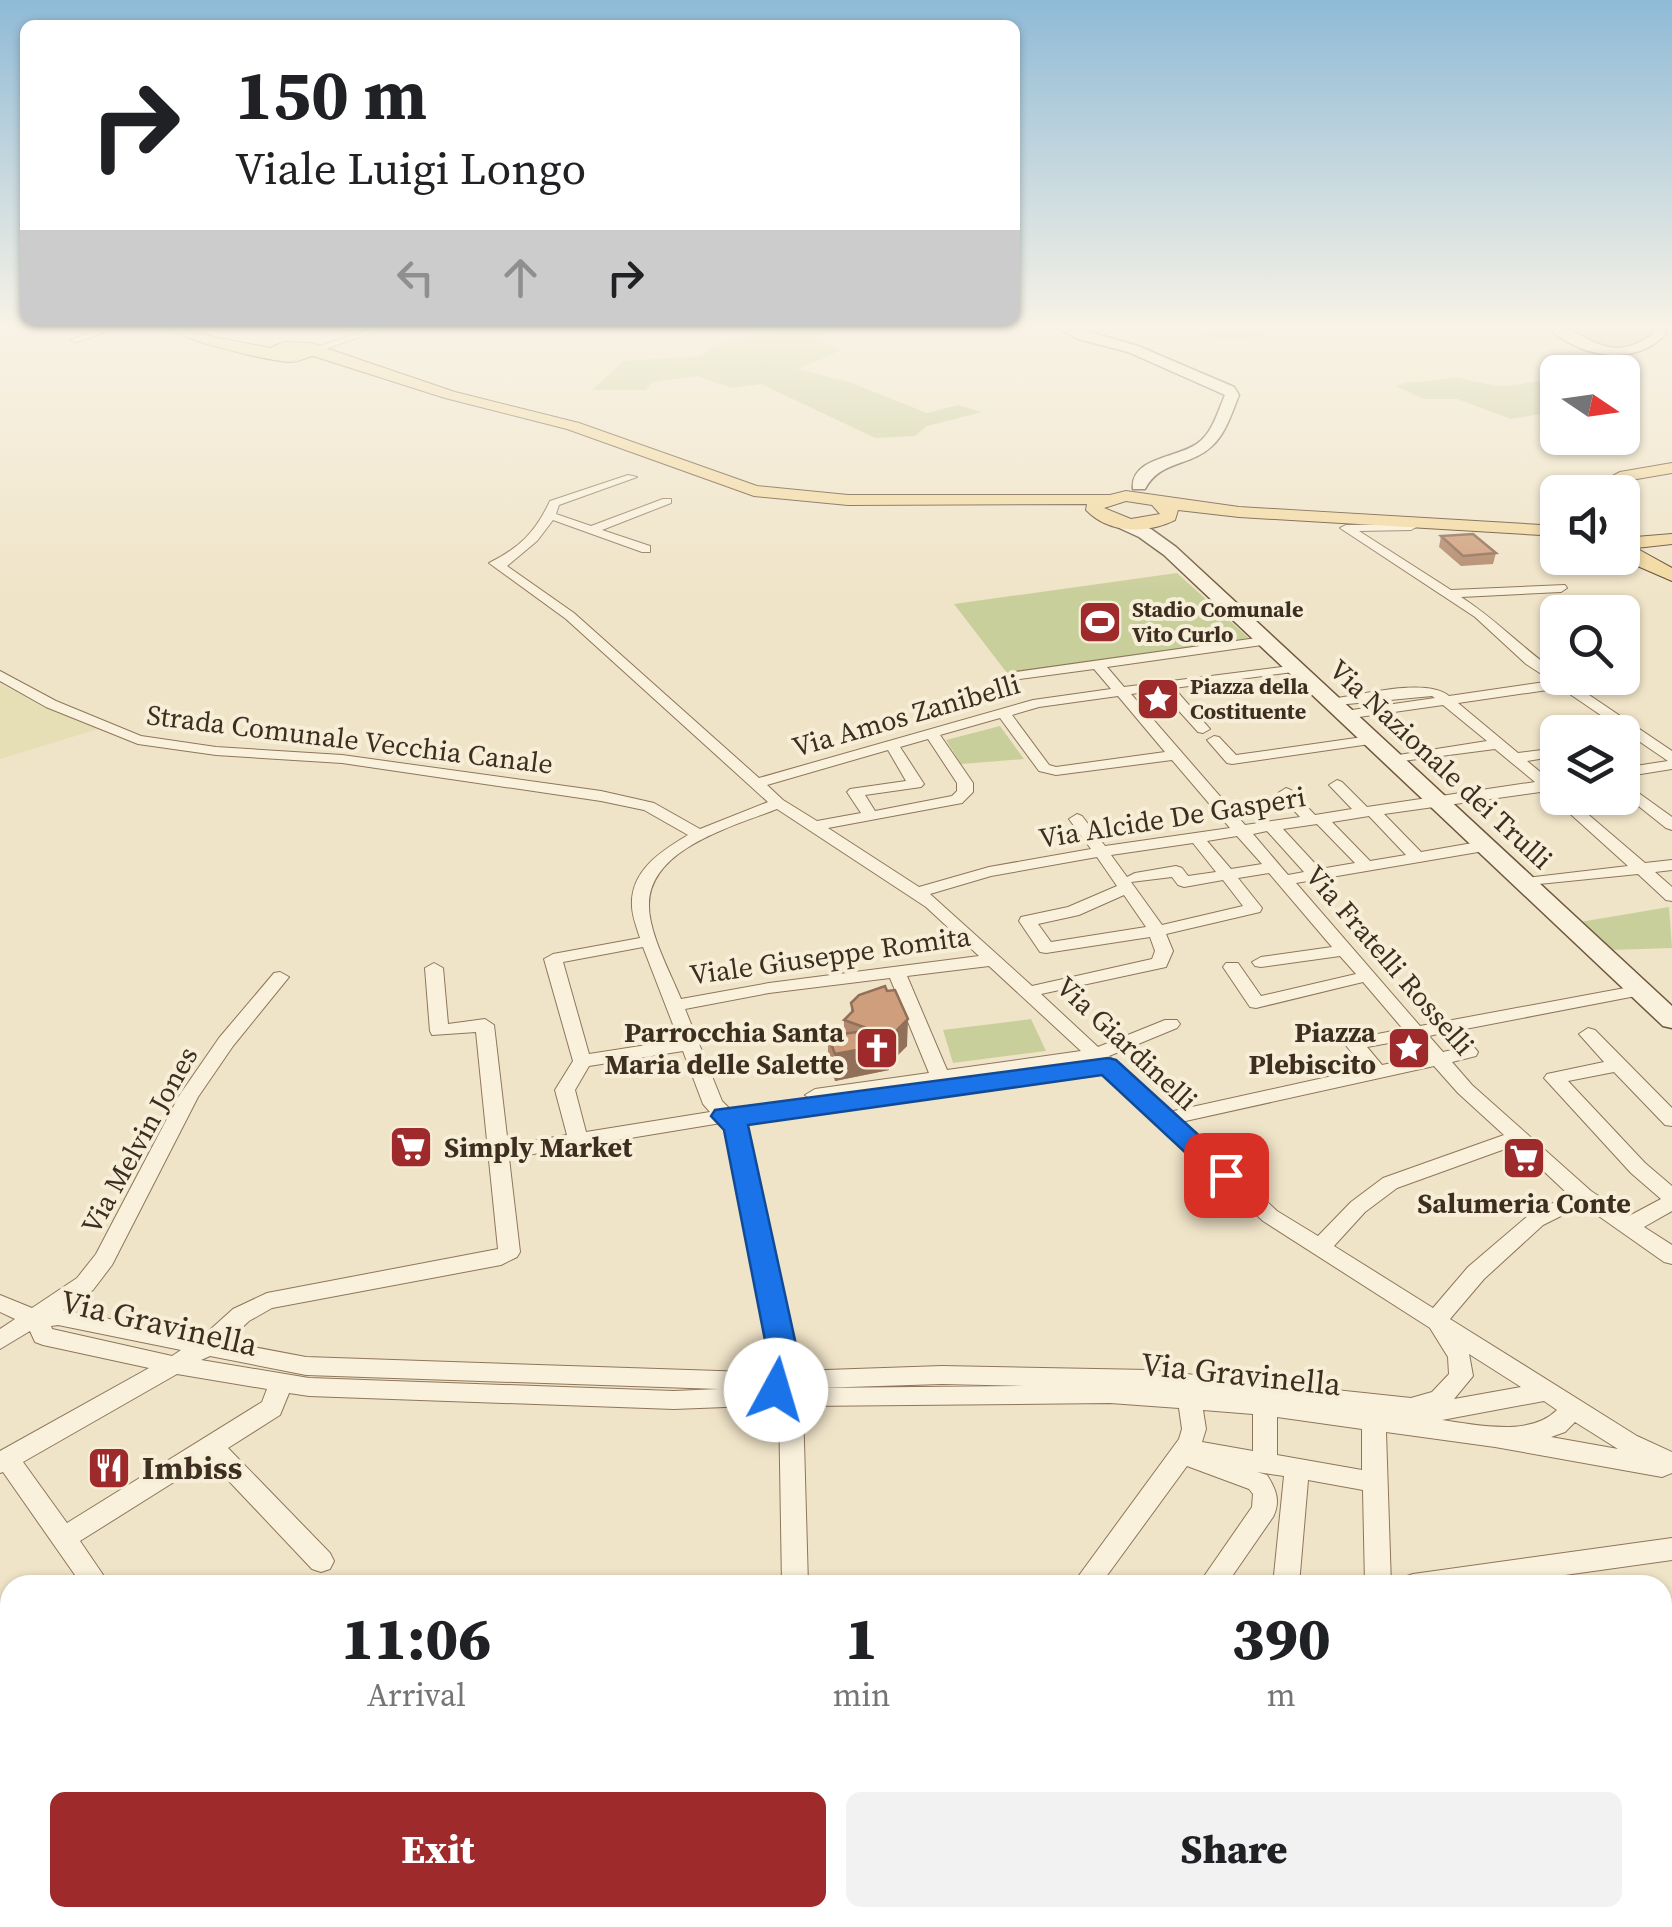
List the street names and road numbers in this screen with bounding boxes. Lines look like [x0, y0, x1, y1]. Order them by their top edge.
street label: Via Nazionale dei Trulli [1321, 650, 1561, 878]
street label: Via Amos Zanibelli [788, 664, 1024, 766]
street label: Strada Comunale Vecchia Canale [145, 695, 555, 783]
street label: Via Alcide De Gasperi [1036, 777, 1308, 857]
street label: Via Fratelli Rosselli [1297, 857, 1483, 1063]
street label: Viale Giuseppe Romita [687, 916, 974, 994]
street label: Via Giardinelli [1048, 968, 1206, 1118]
street label: Via Melvin Jones [72, 1040, 206, 1240]
street label: Via Gravinella [56, 1279, 262, 1367]
street label: Via Gravinella [1139, 1342, 1344, 1406]

